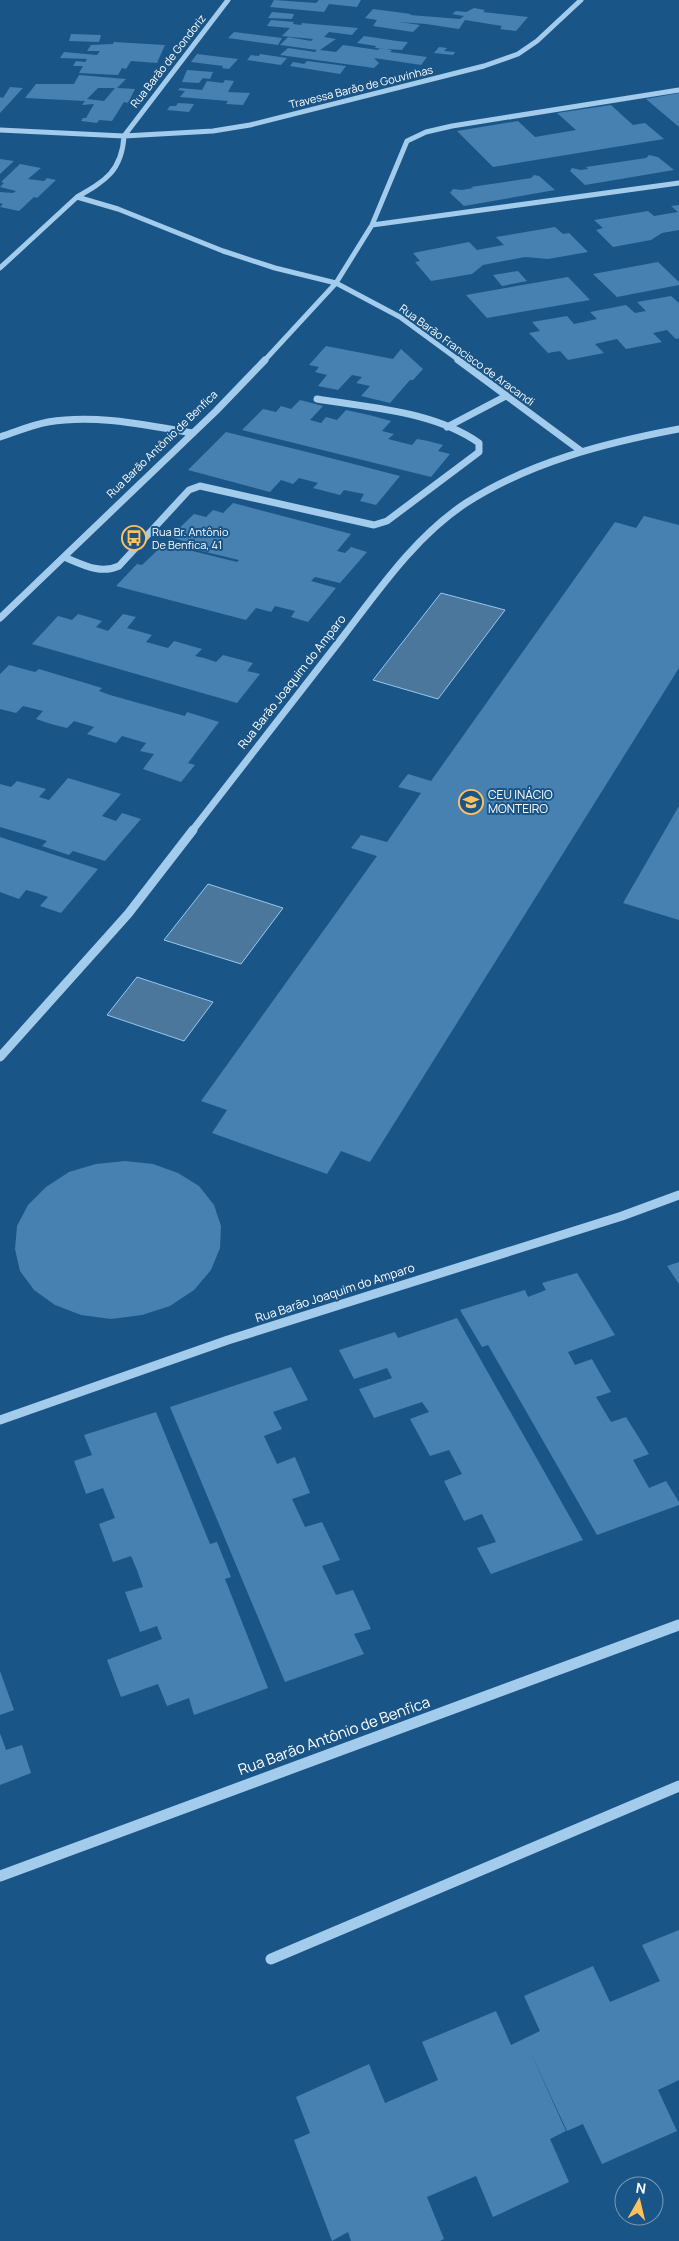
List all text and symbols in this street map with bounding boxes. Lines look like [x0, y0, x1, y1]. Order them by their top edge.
street label: Rua Barão de Gondoriz [126, 11, 209, 110]
street label: Travessa Barão de Gouvinhas [287, 61, 435, 112]
street label: Rua Barão Francisco de Aracandi [397, 300, 538, 409]
street label: Rua Barão Antônio de Benfica [103, 387, 220, 501]
place label: Rua Br. Antônio De Benfica, 41 [152, 524, 229, 552]
bus stop icon: Rua Br. Antônio De Benfica, 41 [121, 525, 147, 551]
street label: Rua Barão Joaquim do Amparo [234, 611, 350, 753]
place label: CEU INÁCIO MONTEIRO [488, 786, 553, 817]
school or university icon: CEU INÁCIO MONTEIRO [458, 789, 484, 815]
street label: Rua Barão Joaquim do Amparo [253, 1259, 417, 1326]
street label: Rua Barão Antônio de Benfica [235, 1691, 433, 1780]
north arrow [614, 2176, 664, 2226]
text: N [635, 2178, 647, 2198]

